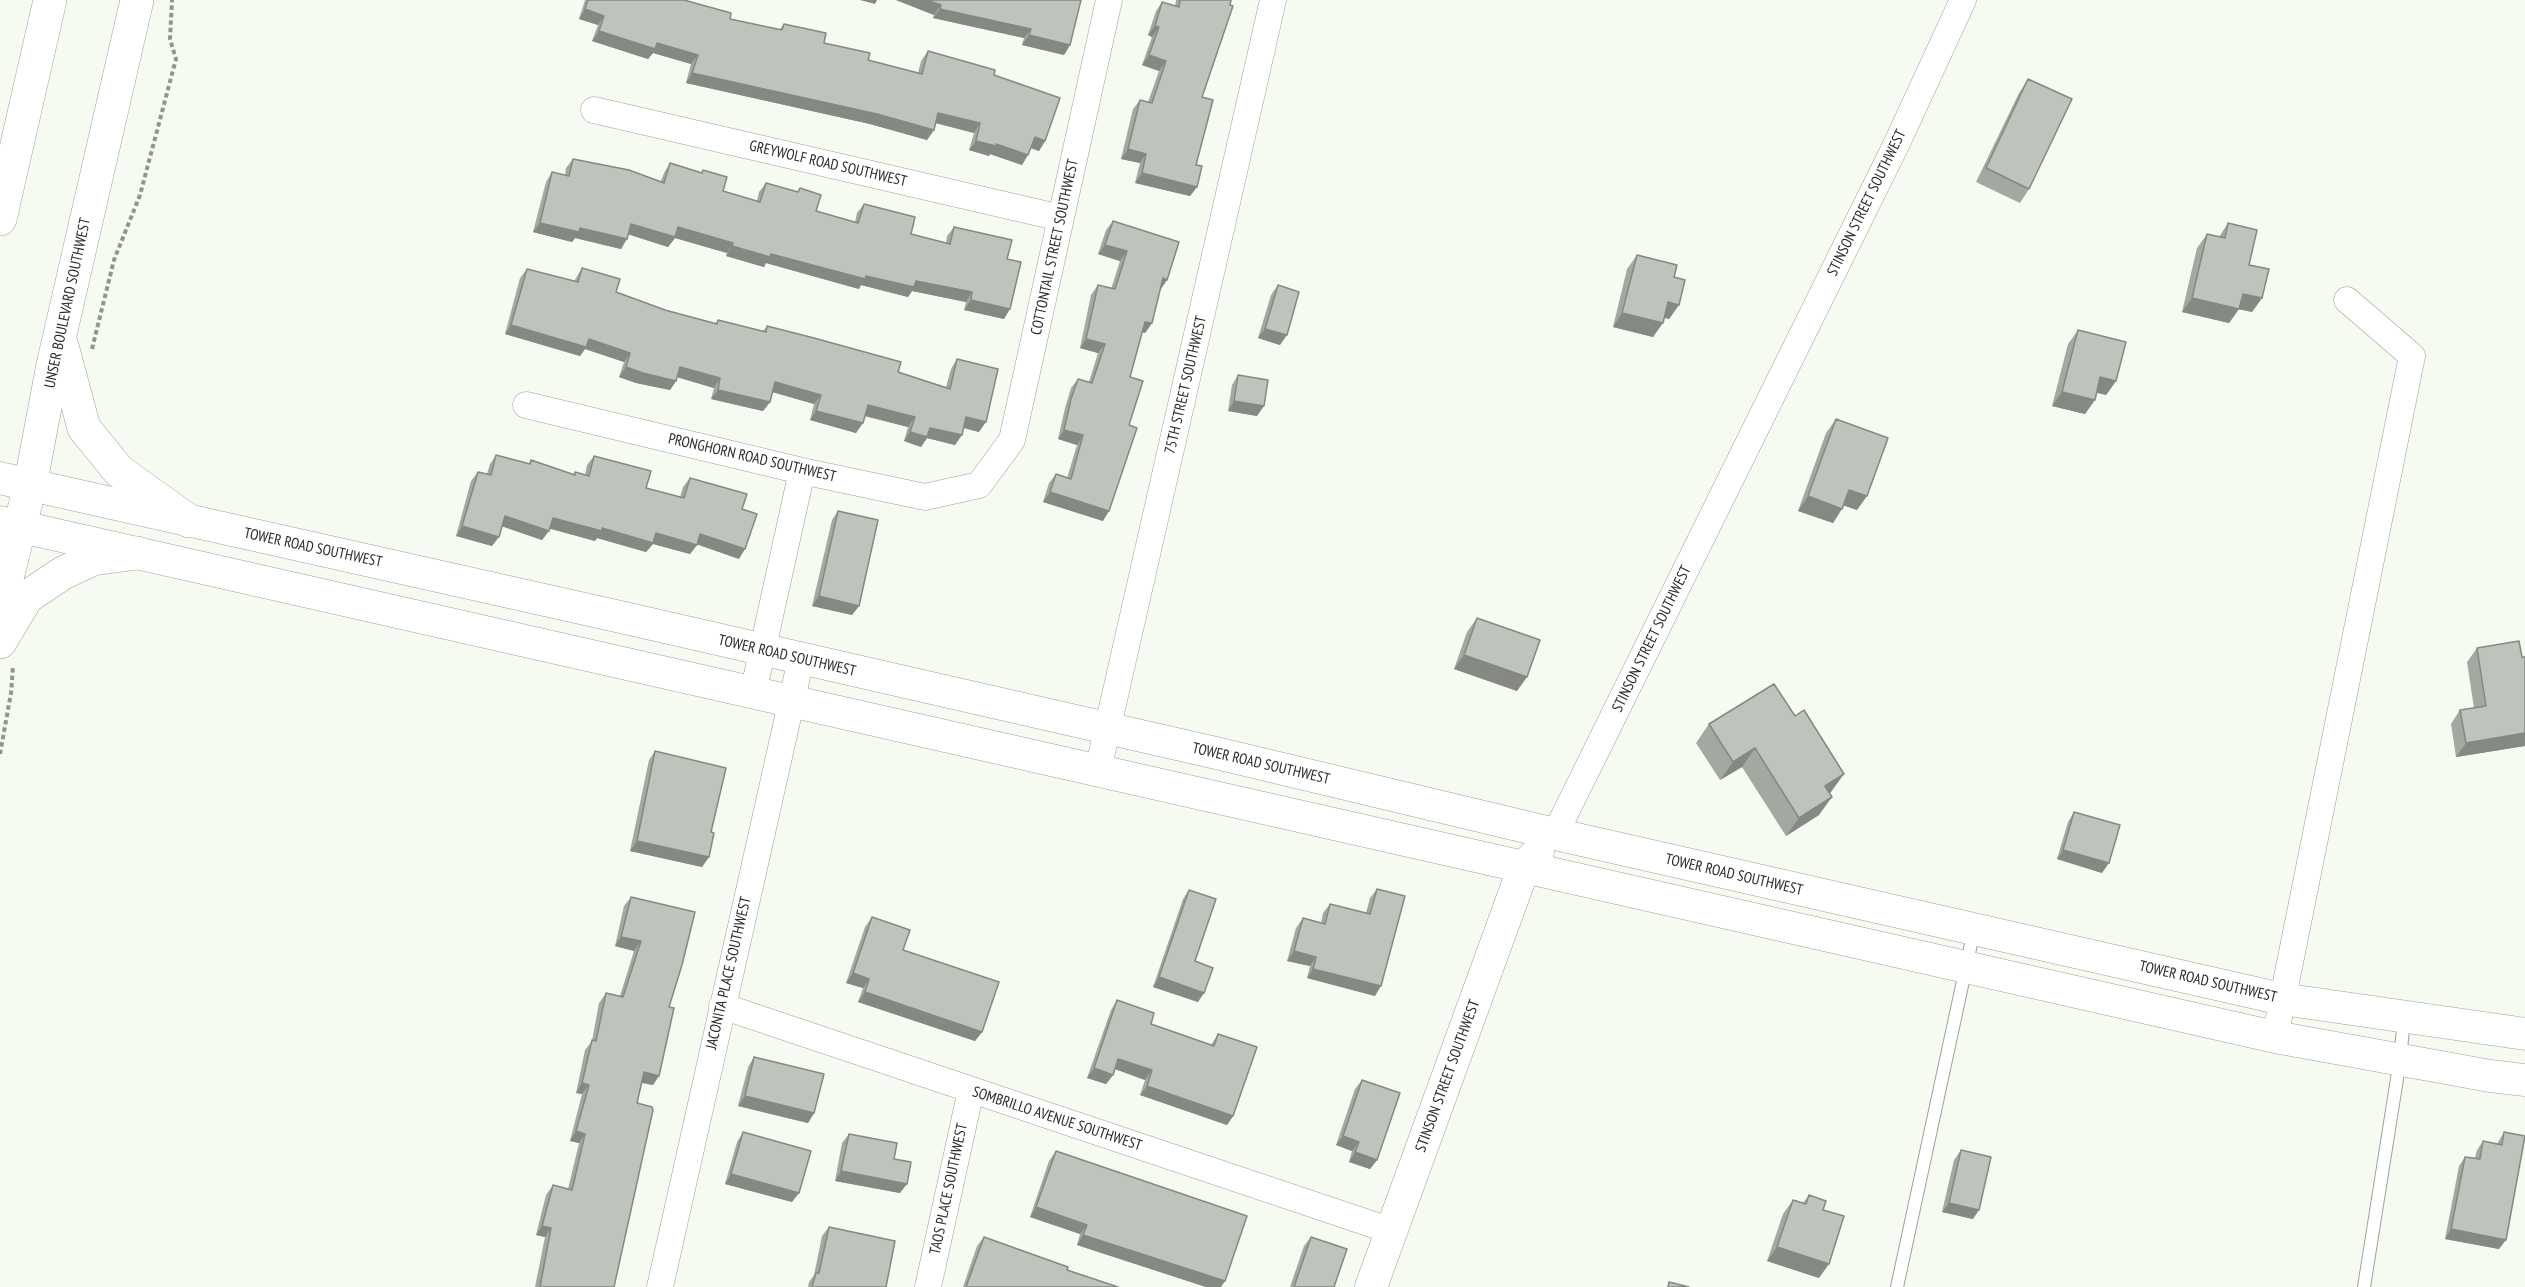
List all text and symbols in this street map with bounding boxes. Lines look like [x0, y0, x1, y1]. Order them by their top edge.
street label: STINSON STREET SOUTHWEST [1824, 127, 1910, 279]
street label: GREYWOLF ROAD SOUTHWEST [747, 137, 909, 191]
street label: COTTONTAIL STREET SOUTHWEST [1028, 157, 1082, 337]
street label: UNSER BOULEVARD SOUTHWEST [41, 216, 95, 390]
street label: 75TH STREET SOUTHWEST [1161, 314, 1211, 456]
street label: PRONGHORN ROAD SOUTHWEST [666, 430, 838, 486]
street label: TOWER ROAD SOUTHWEST [242, 525, 384, 571]
street label: STINSON STREET SOUTHWEST [1609, 563, 1695, 715]
street label: TOWER ROAD SOUTHWEST [716, 631, 858, 681]
street label: TOWER ROAD SOUTHWEST [1190, 739, 1332, 789]
street label: TOWER ROAD SOUTHWEST [1663, 850, 1805, 900]
street label: JACONITA PLACE SOUTHWEST [703, 895, 755, 1051]
street label: TOWER ROAD SOUTHWEST [2137, 957, 2279, 1007]
street label: STINSON STREET SOUTHWEST [1412, 997, 1484, 1155]
street label: SOMBRILLO AVENUE SOUTHWEST [970, 1083, 1144, 1155]
street label: TAOS PLACE SOUTHWEST [926, 1122, 972, 1256]

